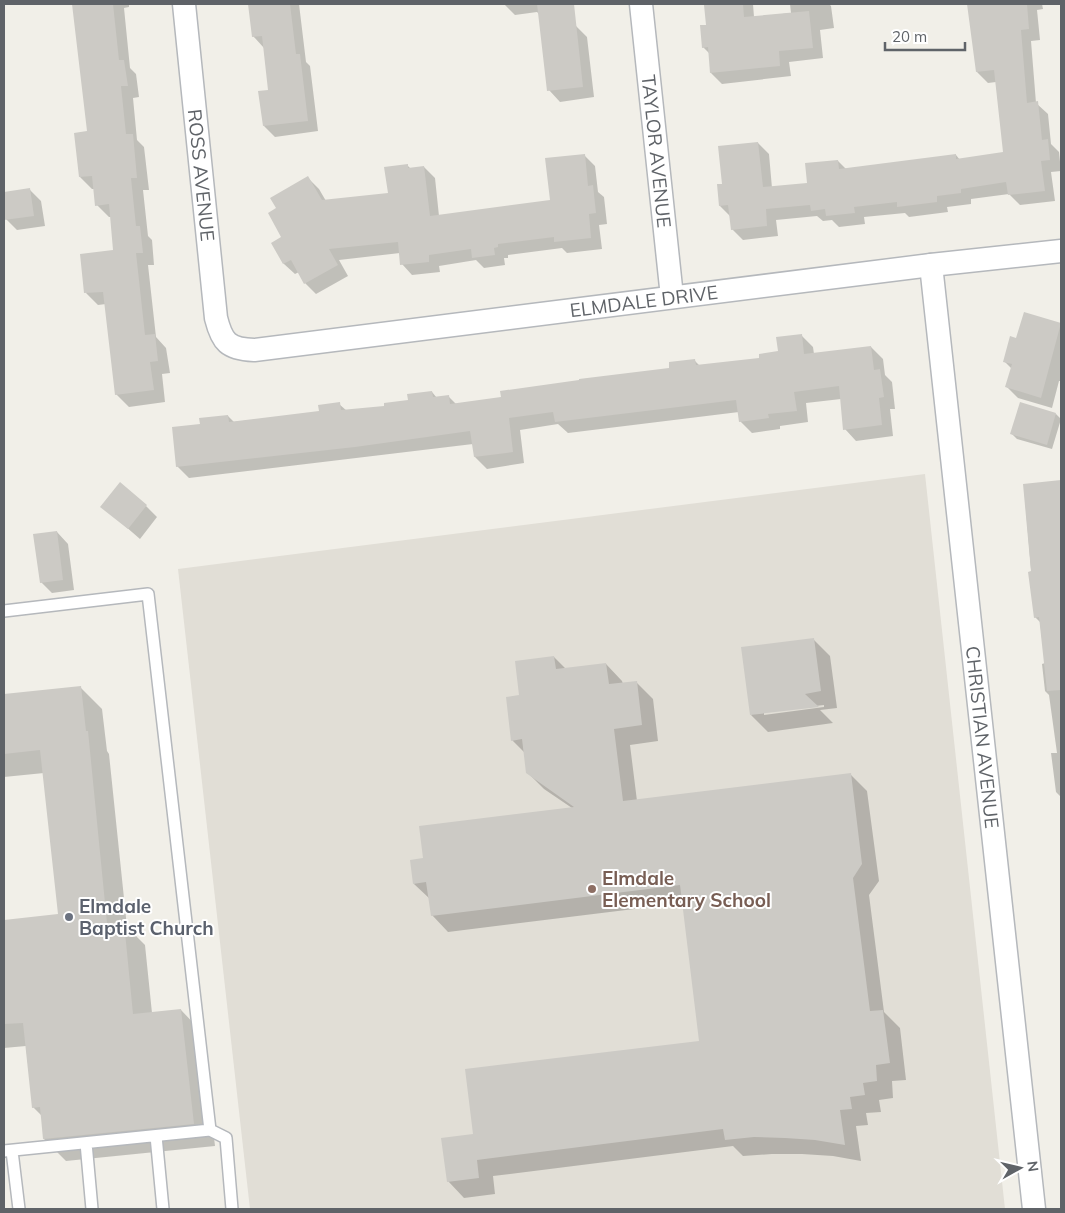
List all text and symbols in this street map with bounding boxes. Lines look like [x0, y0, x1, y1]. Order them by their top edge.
scale bar [885, 20, 965, 52]
text: 20 m [892, 27, 927, 46]
street label: TAYLOR AVENUE [637, 73, 677, 229]
street label: ROSS AVENUE [183, 108, 220, 243]
street label: ELMDALE DRIVE [568, 280, 719, 322]
street label: CHRISTIAN AVENUE [961, 645, 1004, 830]
place label: Elmdale Elementary School [602, 866, 771, 912]
marker: Elmdale Elementary School [586, 883, 598, 895]
place label: Elmdale Baptist Church [79, 894, 214, 940]
marker: Elmdale Baptist Church [63, 911, 75, 923]
north arrow [995, 1143, 1045, 1193]
text: N [1023, 1160, 1043, 1173]

